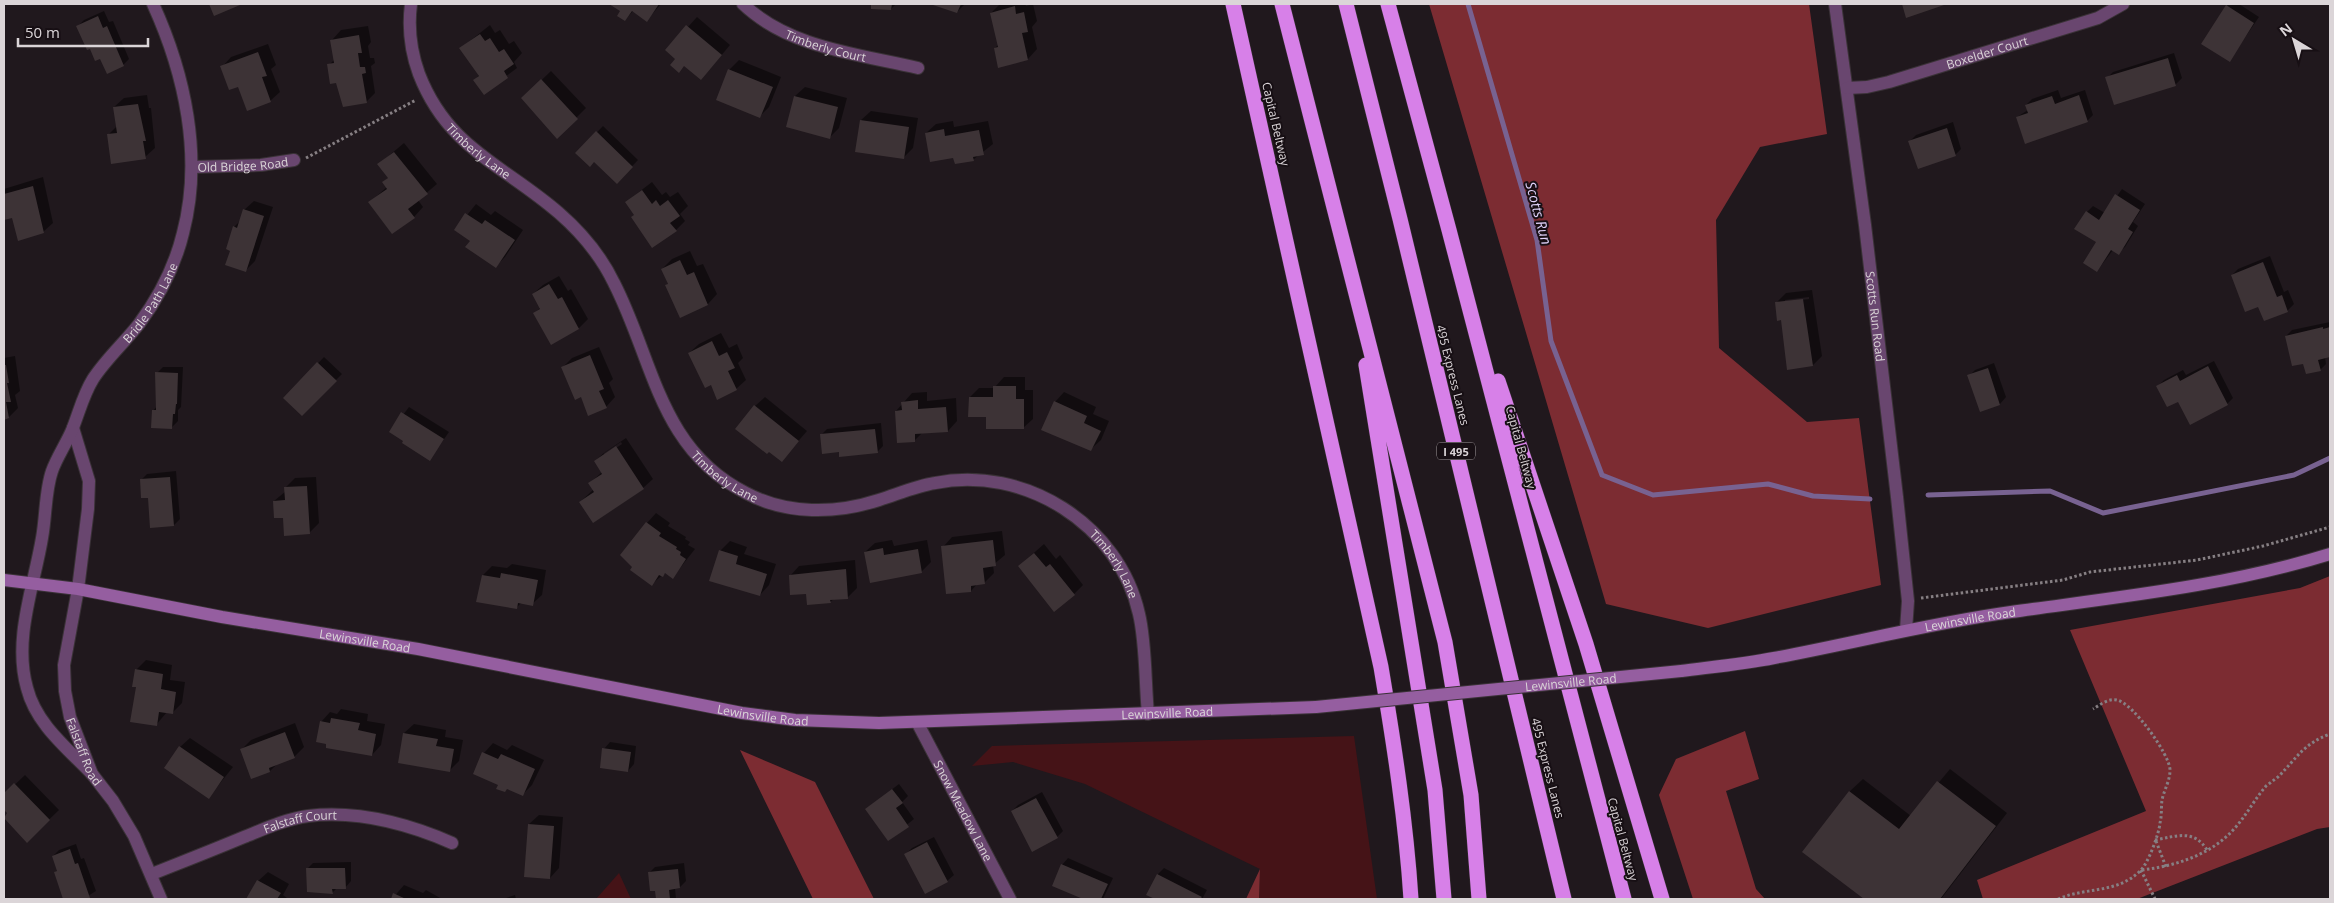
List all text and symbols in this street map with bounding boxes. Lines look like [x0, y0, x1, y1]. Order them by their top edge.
scale bar [18, 15, 148, 47]
north arrow [2269, 15, 2319, 65]
text: N [2275, 18, 2296, 40]
text: 50 m [25, 22, 60, 42]
street label: Timberly Court [783, 25, 868, 65]
street label: Boxelder Court [1944, 32, 2030, 73]
street label: Capital Beltway [1258, 80, 1294, 169]
street label: Timberly Lane [443, 119, 514, 183]
street label: Old Bridge Road [197, 152, 289, 175]
water label: Scotts Run [1521, 179, 1557, 247]
street label: Bridle Path Lane [118, 260, 181, 346]
street label: Scotts Run Road [1862, 270, 1889, 362]
street label: 495 Express Lanes [1432, 323, 1474, 427]
street label: Capital Beltway [1502, 404, 1541, 491]
road number: I 495 [1437, 442, 1475, 460]
street label: Timberly Lane [688, 447, 761, 506]
street label: Timberly Lane [1087, 526, 1143, 601]
street label: Lewinsville Road [1923, 603, 2017, 635]
street label: Lewinsville Road [318, 625, 412, 656]
street label: Lewinsville Road [1524, 669, 1617, 695]
street label: Lewinsville Road [716, 700, 809, 729]
street label: Lewinsville Road [1121, 702, 1213, 723]
street label: Falstaff Road [62, 715, 106, 789]
street label: 495 Express Lanes [1527, 716, 1569, 820]
street label: Snow Meadow Lane [930, 757, 997, 864]
street label: Capital Beltway [1604, 796, 1643, 883]
street label: Falstaff Court [260, 806, 337, 837]

